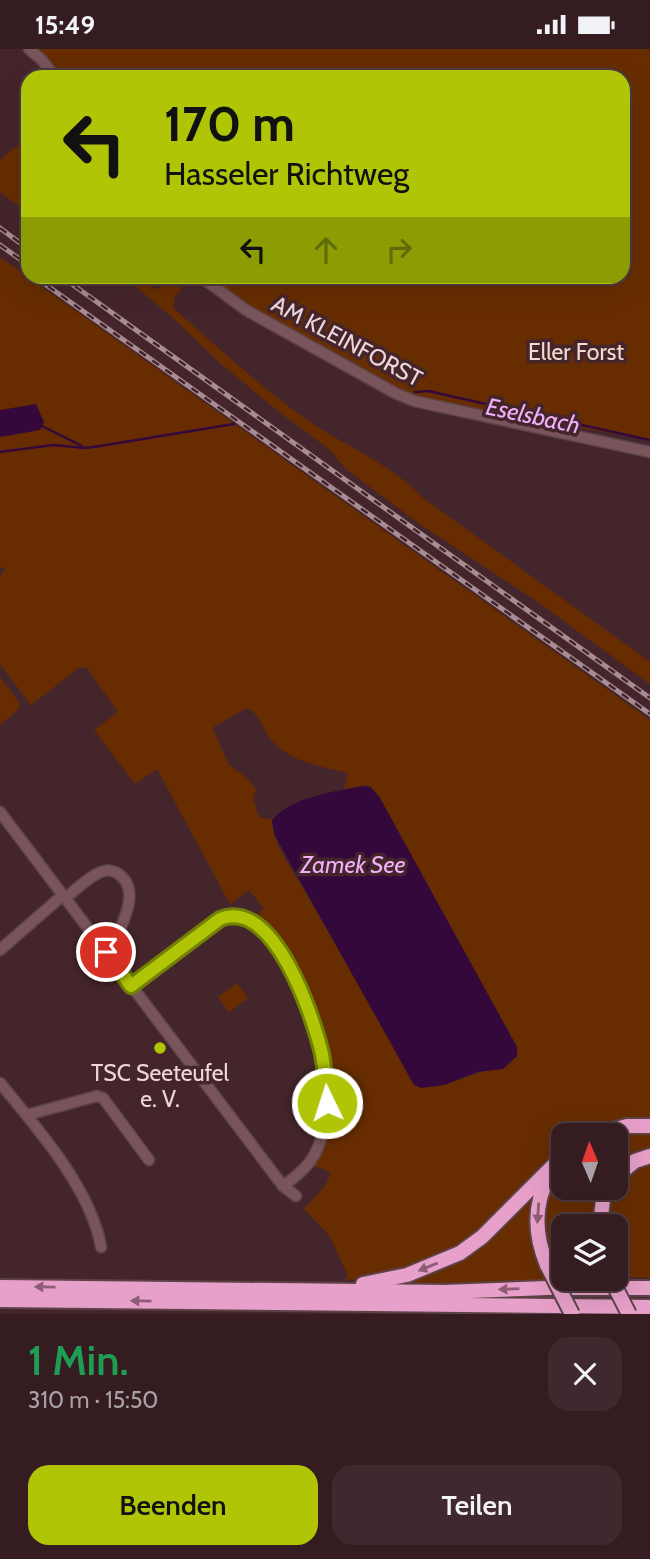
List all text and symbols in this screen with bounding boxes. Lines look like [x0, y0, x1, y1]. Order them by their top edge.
text: 15:49 [35, 9, 95, 41]
text: 170 m [164, 94, 295, 153]
icon: left [49, 98, 140, 189]
text: Hasseler Richtweg [164, 154, 409, 193]
icon: left [234, 231, 272, 269]
icon: ahead [307, 231, 345, 269]
icon: right [380, 231, 418, 269]
street label: AM KLEINFORST [267, 290, 427, 392]
park label: Eller Forst [528, 338, 624, 366]
water label: Eselsbach [484, 391, 583, 440]
water label: Zamek See [300, 850, 405, 879]
pin [76, 922, 136, 982]
icon: arrive [87, 933, 125, 971]
marker: TSC Seeteufel e. V. [152, 1040, 168, 1056]
place label: TSC Seeteufel e. V. [91, 1059, 230, 1113]
position arrow [290, 1066, 364, 1140]
north arrow [551, 1123, 628, 1201]
map controls [551, 1123, 628, 1291]
one-way arrow [532, 1202, 543, 1224]
button: layers [551, 1214, 628, 1291]
one-way arrow [418, 1262, 439, 1273]
one-way arrow [34, 1281, 56, 1293]
one-way arrow [497, 1284, 519, 1295]
one-way arrow [130, 1296, 152, 1307]
text: 1 Min. [28, 1334, 129, 1386]
button: close [548, 1337, 622, 1411]
text: 310 m · 15:50 [28, 1386, 158, 1414]
button: Beenden [28, 1465, 318, 1545]
button: Teilen [332, 1465, 622, 1545]

